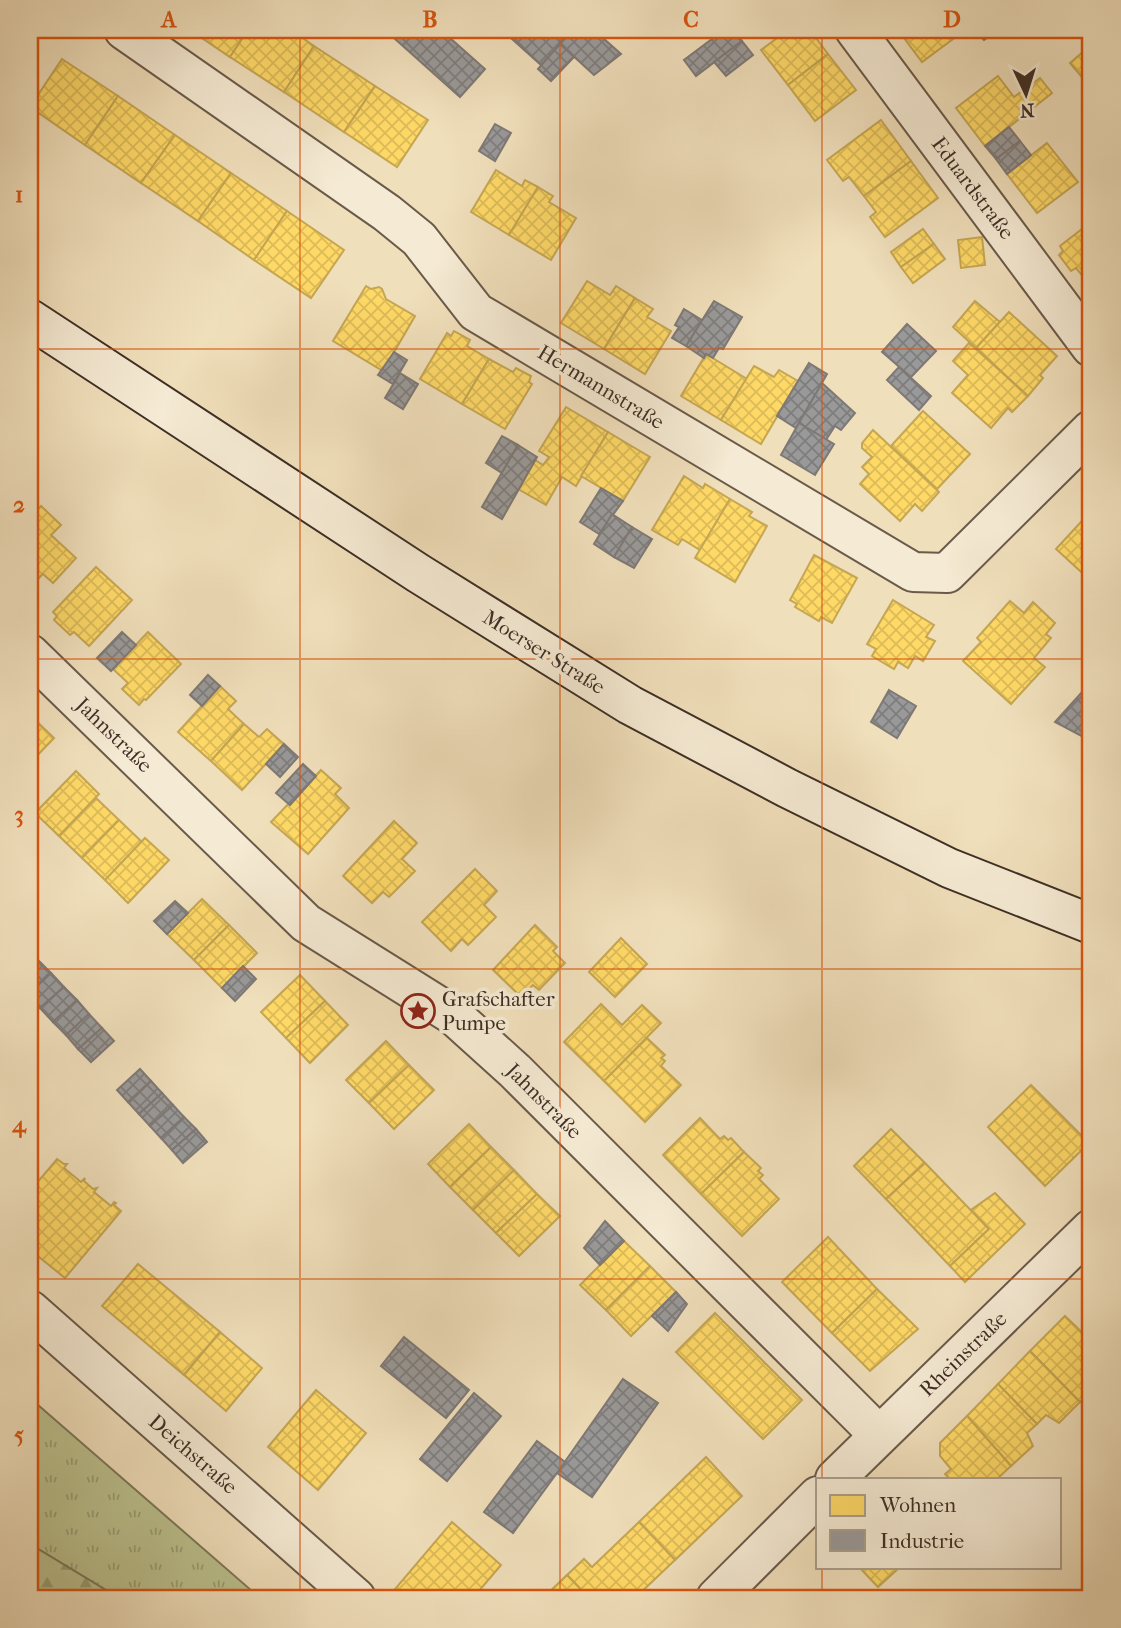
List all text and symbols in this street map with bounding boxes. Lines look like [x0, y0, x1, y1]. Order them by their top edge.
text: A [160, 6, 178, 33]
text: B [423, 6, 438, 33]
text: C [683, 6, 699, 33]
text: D [943, 6, 961, 33]
north arrow [992, 60, 1062, 130]
text: N [1019, 98, 1035, 121]
street label: Eduardstraße [927, 132, 1019, 244]
text: 1 [15, 181, 23, 208]
street label: Hermannstraße [534, 340, 668, 434]
text: 2 [13, 491, 25, 518]
street label: Moerser Straße [479, 605, 609, 699]
street label: Jahnstraße [69, 691, 157, 777]
text: 3 [14, 801, 24, 828]
place label: Grafschafter Pumpe [442, 987, 555, 1035]
place icon: Grafschafter Pumpe [399, 992, 437, 1030]
street label: Jahnstraße [500, 1057, 587, 1144]
text: 4 [11, 1111, 27, 1138]
street label: Rheinstraße [915, 1307, 1011, 1401]
street label: Deichstraße [144, 1409, 242, 1499]
text: 5 [14, 1421, 24, 1448]
legend [816, 1478, 1062, 1568]
text: Wohnen [879, 1493, 956, 1517]
text: Industrie [880, 1529, 964, 1553]

